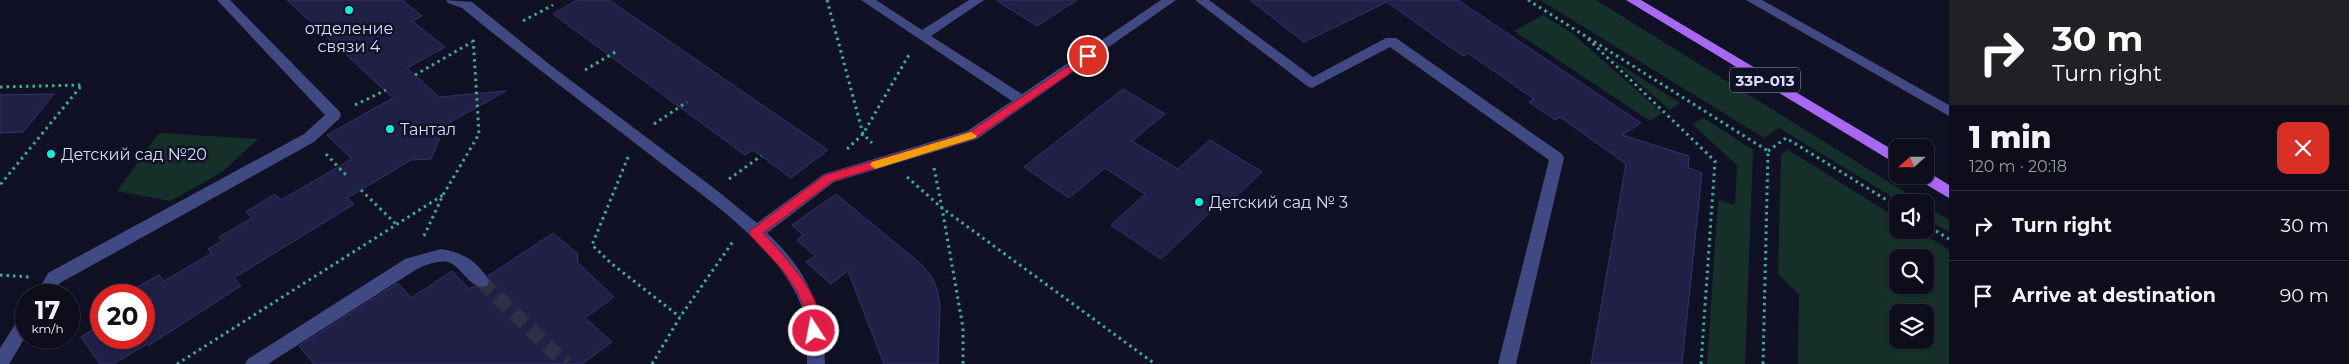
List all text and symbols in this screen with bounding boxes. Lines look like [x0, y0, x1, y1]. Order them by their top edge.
marker: отделение связи 4 [343, 4, 355, 16]
text: 30 m [2052, 17, 2143, 60]
place label: отделение связи 4 [305, 19, 393, 56]
icon: right [1969, 20, 2034, 85]
pin [1067, 35, 1109, 77]
icon: arrive [1074, 42, 1102, 70]
text: Turn right [2052, 60, 2162, 87]
road number: 33Р-013 [1730, 68, 1800, 92]
text: 1 min [1969, 119, 2052, 156]
place label: Тантал [400, 120, 456, 139]
button: close [2277, 122, 2329, 174]
marker: Тантал [384, 123, 396, 135]
north arrow [1889, 139, 1934, 184]
map controls [1889, 139, 1934, 349]
place label: Детский сад №20 [61, 145, 207, 164]
marker: Детский сад №20 [45, 148, 57, 160]
text: 120 m · 20:18 [1969, 157, 2067, 176]
place label: Детский сад № 3 [1209, 193, 1348, 212]
button: sound [1889, 194, 1934, 239]
marker: Детский сад № 3 [1193, 196, 1205, 208]
icon: right [1969, 212, 1997, 240]
text: Turn right [2012, 214, 2112, 237]
text: 30 m [2281, 214, 2329, 237]
button: search [1889, 249, 1934, 294]
icon: arrive [1969, 282, 1997, 310]
speed limit sign: 20 [90, 284, 155, 349]
text: Arrive at destination [2012, 284, 2216, 307]
text: 90 m [2280, 284, 2329, 307]
text: 17 [35, 295, 60, 325]
position arrow [787, 304, 839, 356]
button: layers [1889, 304, 1934, 349]
text: km/h [31, 321, 64, 336]

